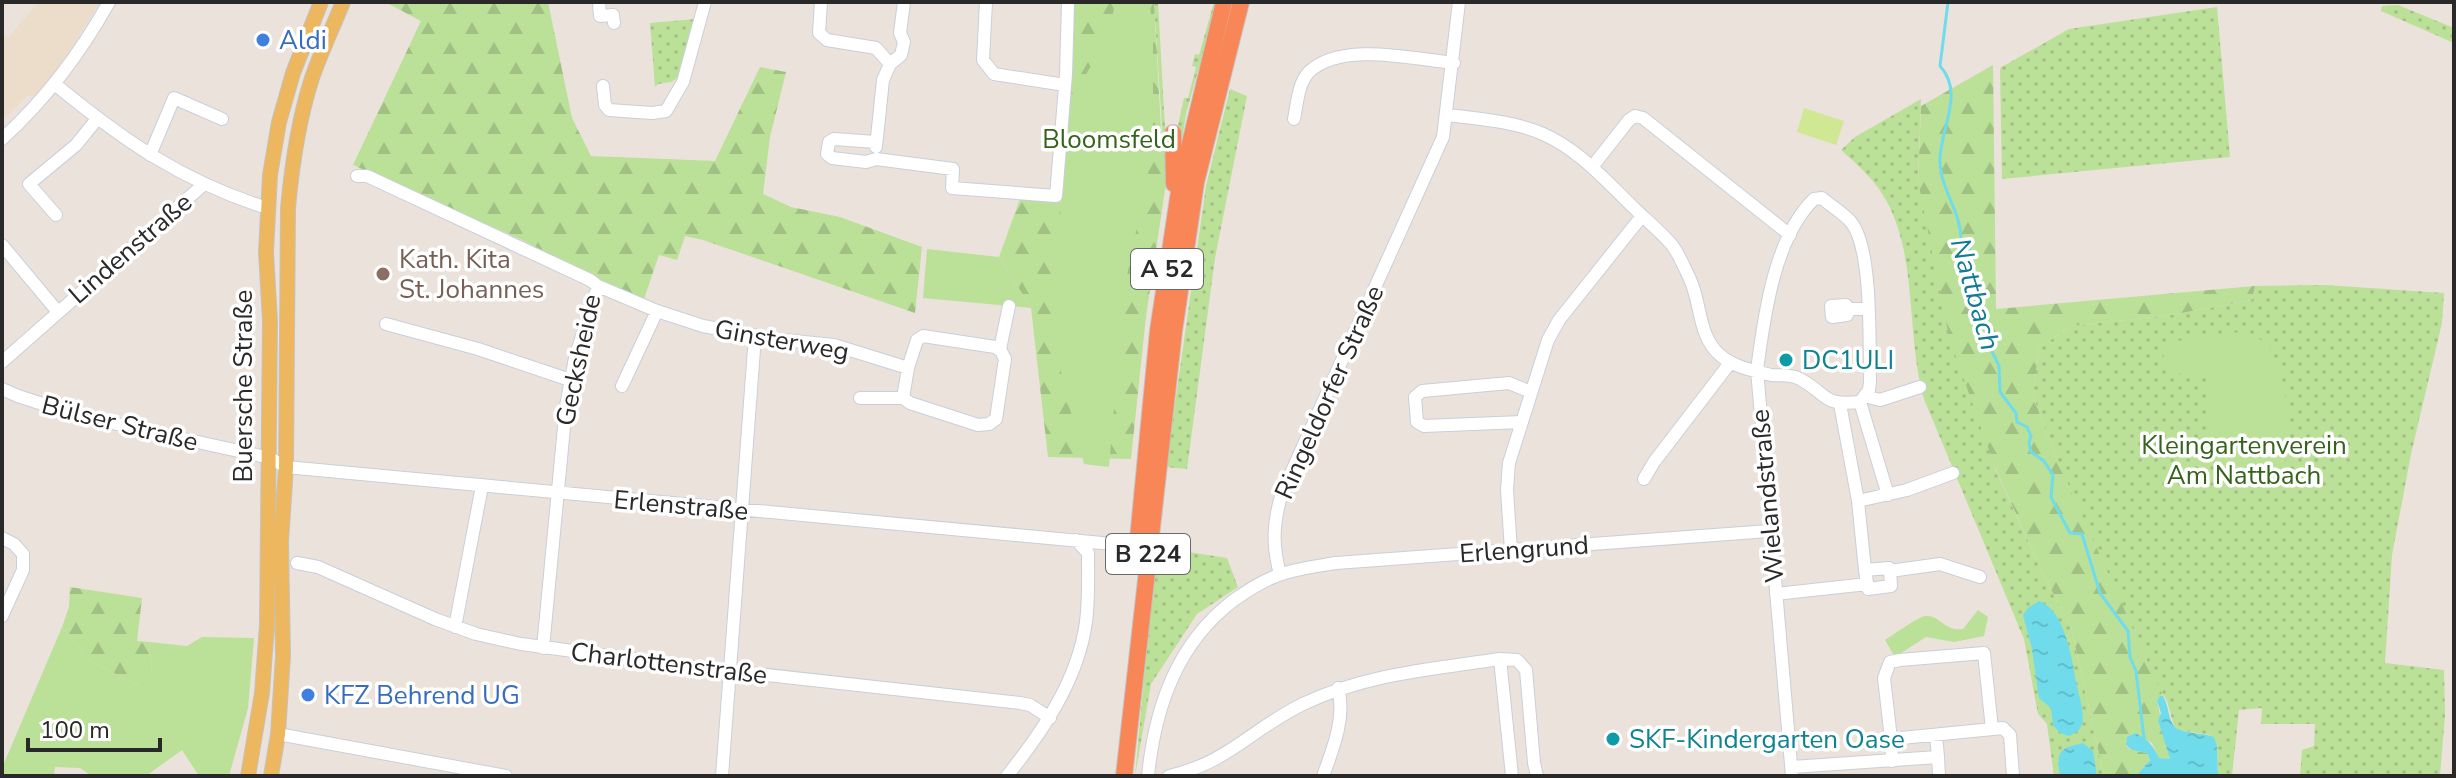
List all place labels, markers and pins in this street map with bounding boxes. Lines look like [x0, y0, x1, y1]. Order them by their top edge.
place label: Aldi [279, 23, 327, 58]
marker: Aldi [254, 31, 272, 49]
place label: Kath. Kita St. Johannes [399, 242, 544, 307]
marker: Kath. Kita St. Johannes [374, 265, 392, 283]
place label: DC1ULI [1802, 343, 1894, 378]
marker: DC1ULI [1777, 351, 1795, 369]
place label: KFZ Behrend UG [324, 678, 520, 713]
marker: KFZ Behrend UG [299, 686, 317, 704]
place label: SKF-Kindergarten Oase [1629, 722, 1905, 757]
marker: SKF-Kindergarten Oase [1604, 730, 1622, 748]

